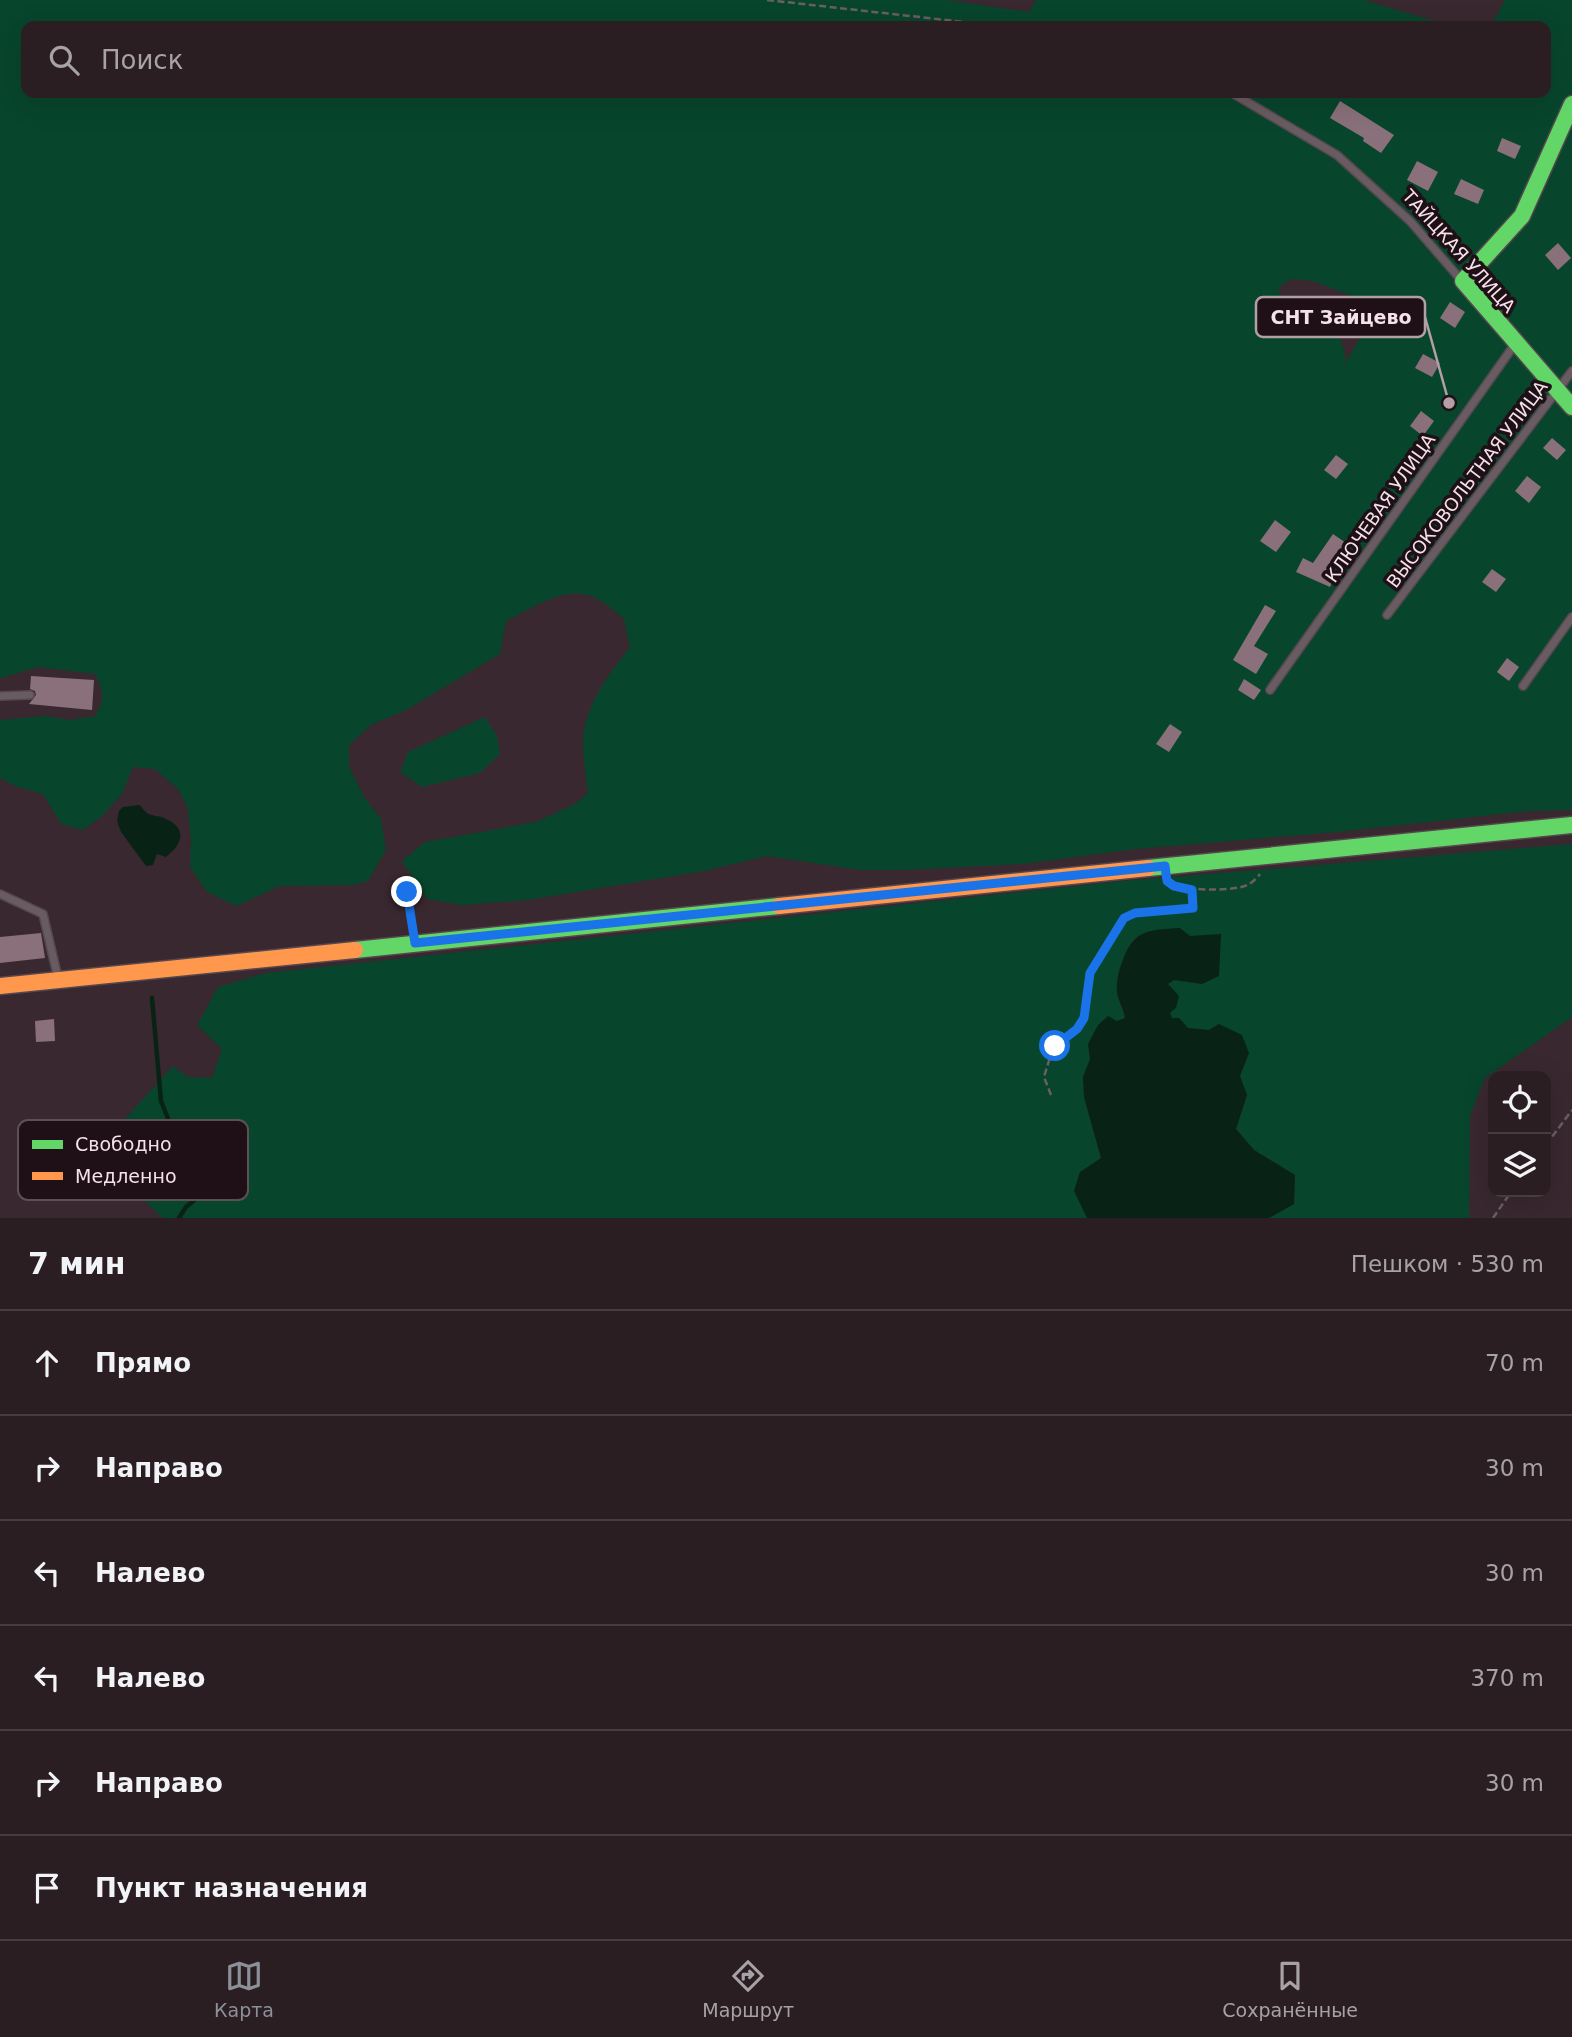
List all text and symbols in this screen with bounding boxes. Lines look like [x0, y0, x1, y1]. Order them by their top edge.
search box [21, 21, 1551, 98]
icon: search [45, 41, 83, 79]
text: Поиск [101, 45, 183, 75]
street label: ТАЙЦКАЯ УЛИЦА [1398, 184, 1520, 317]
callout: СНТ Зайцево [1256, 297, 1425, 337]
text: СНТ Зайцево [1270, 306, 1412, 328]
street label: ВЫСОКОВОЛЬТНАЯ УЛИЦА [1382, 376, 1552, 592]
street label: КЛЮЧЕВАЯ УЛИЦА [1321, 429, 1440, 586]
route end [391, 876, 422, 907]
route start [1039, 1030, 1070, 1061]
map controls [1488, 1071, 1551, 1197]
button: locate [1488, 1071, 1551, 1134]
legend [18, 1120, 248, 1200]
text: Свободно [75, 1133, 172, 1155]
button: layers [1488, 1134, 1551, 1197]
text: Медленно [75, 1165, 177, 1187]
text: 7 мин [28, 1246, 126, 1281]
text: Пешком · 530 m [1351, 1251, 1544, 1277]
icon: ahead [28, 1344, 66, 1382]
text: Прямо [95, 1348, 191, 1378]
text: 70 m [1485, 1350, 1544, 1376]
icon: right [28, 1449, 66, 1487]
text: Направо [95, 1453, 223, 1483]
text: 30 m [1485, 1455, 1544, 1481]
icon: left [28, 1554, 66, 1592]
text: Налево [95, 1558, 205, 1588]
text: 30 m [1485, 1560, 1544, 1586]
icon: left [28, 1659, 66, 1697]
text: Налево [95, 1663, 205, 1693]
text: 370 m [1470, 1665, 1544, 1691]
icon: right [28, 1764, 66, 1802]
text: Направо [95, 1768, 223, 1798]
text: 30 m [1485, 1770, 1544, 1796]
icon: arrive [28, 1869, 66, 1907]
text: Пункт назначения [95, 1873, 368, 1903]
tab: Карта [214, 1957, 274, 2021]
tab: Маршрут [702, 1957, 794, 2021]
tab: Сохранённые [1222, 1957, 1358, 2021]

